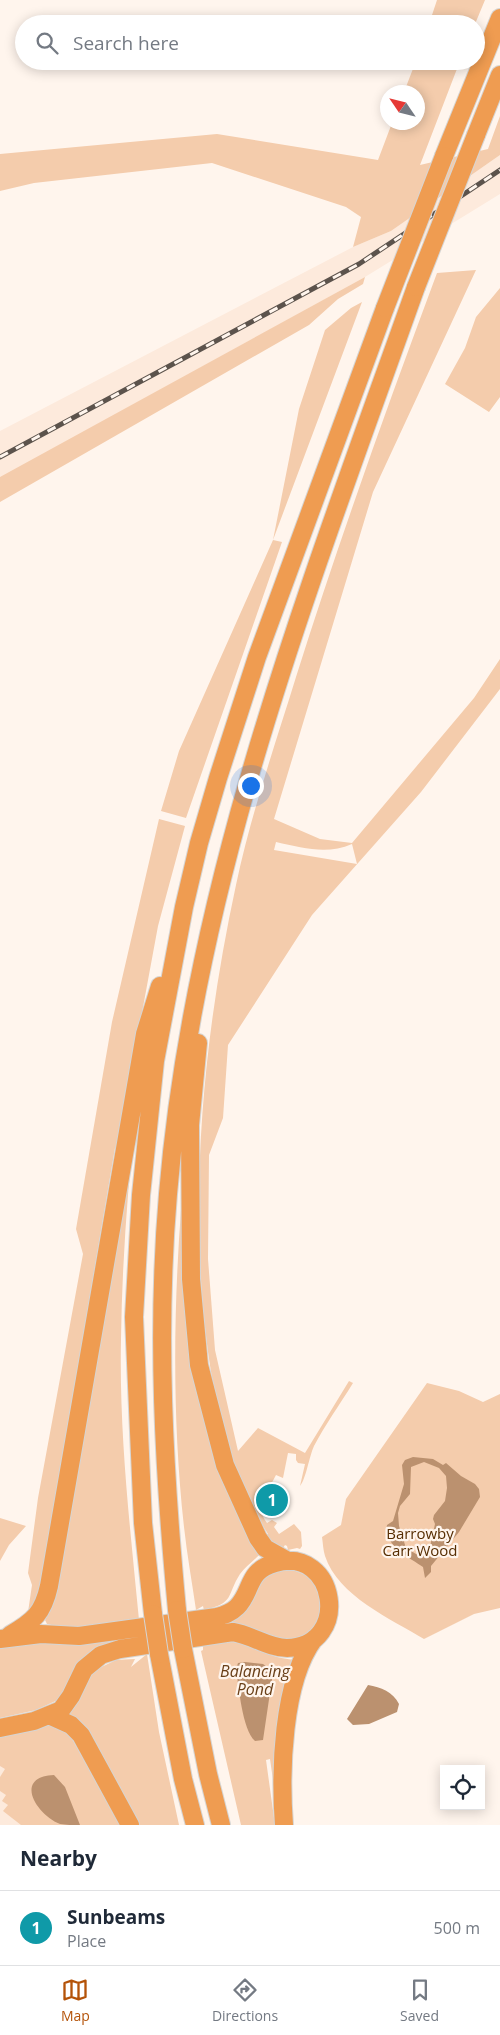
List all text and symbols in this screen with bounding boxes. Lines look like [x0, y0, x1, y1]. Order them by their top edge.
search box [15, 15, 485, 70]
icon: search [33, 29, 61, 57]
text: Search here [73, 30, 179, 56]
north arrow [380, 85, 425, 130]
your location [238, 773, 264, 799]
pin: 1 [256, 1481, 288, 1519]
park label: Barrowby Carr Wood [382, 1523, 458, 1560]
water label: Balancing Pond [220, 1660, 291, 1700]
map controls [440, 1765, 485, 1810]
button: locate [440, 1765, 485, 1810]
text: Nearby [20, 1844, 97, 1872]
text: Sunbeams [67, 1904, 165, 1930]
text: 1 [31, 1917, 41, 1939]
text: 500 m [434, 1917, 480, 1939]
text: Place [67, 1930, 106, 1952]
tab: Map [61, 1976, 90, 2025]
tab: Directions [212, 1976, 278, 2025]
tab: Saved [400, 1976, 439, 2025]

